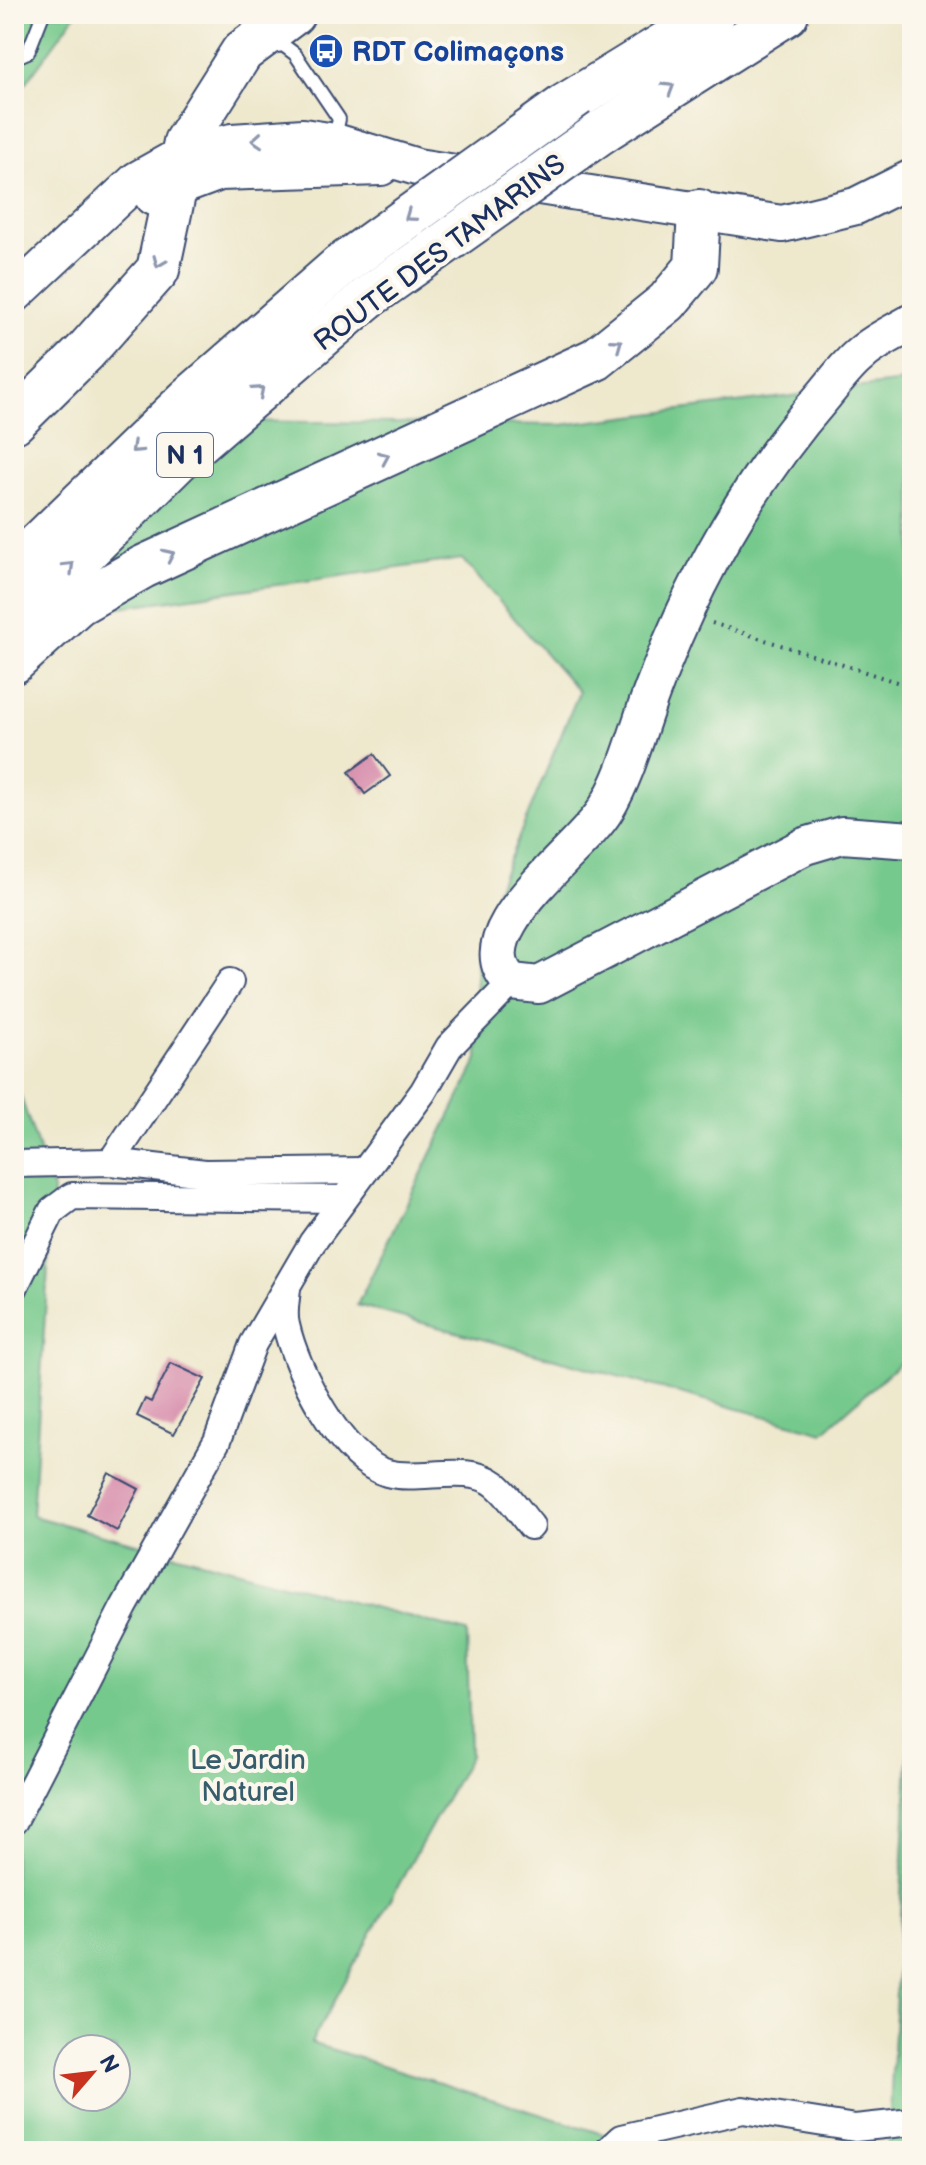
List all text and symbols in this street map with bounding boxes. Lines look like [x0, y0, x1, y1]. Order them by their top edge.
bus stop icon: RDT Colimaçons [307, 32, 345, 70]
place label: RDT Colimaçons [352, 36, 564, 69]
one-way arrow [660, 83, 675, 98]
one-way arrow [250, 131, 263, 148]
street label: ROUTE DES TAMARINS [308, 148, 572, 358]
one-way arrow [405, 206, 419, 221]
one-way arrow [152, 255, 169, 269]
one-way arrow [609, 339, 623, 353]
one-way arrow [250, 386, 265, 401]
road number: N 1 [157, 433, 213, 477]
one-way arrow [131, 439, 145, 454]
one-way arrow [376, 451, 391, 467]
one-way arrow [160, 549, 175, 565]
one-way arrow [59, 562, 74, 576]
park label: Le Jardin Naturel [190, 1744, 306, 1809]
north arrow [52, 2033, 132, 2113]
text: N [93, 2051, 124, 2078]

